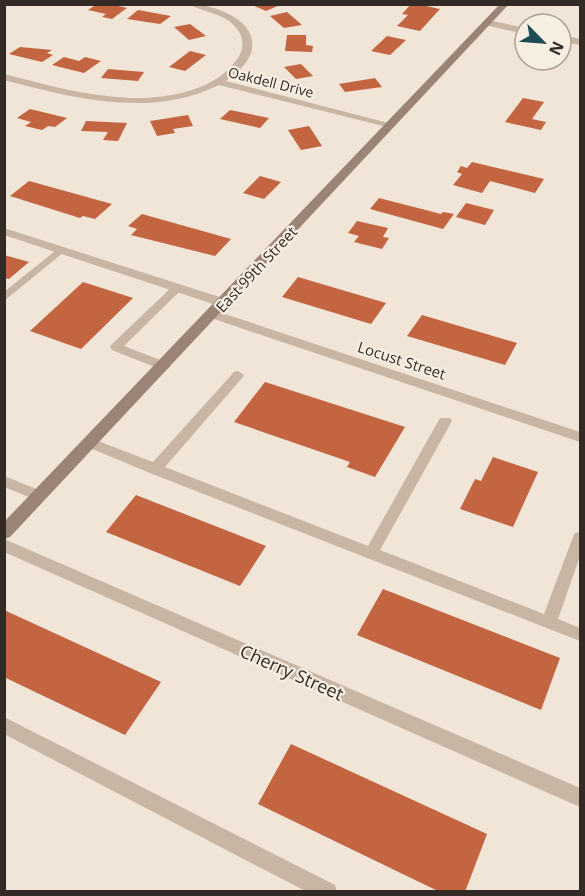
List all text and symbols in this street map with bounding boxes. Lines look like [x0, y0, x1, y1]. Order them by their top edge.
north arrow [513, 12, 573, 72]
text: N [544, 38, 569, 59]
street label: Oakdell Drive [226, 62, 316, 102]
street label: East 99th Street [211, 222, 301, 316]
street label: Locust Street [355, 336, 449, 384]
street label: Cherry Street [236, 638, 348, 706]

